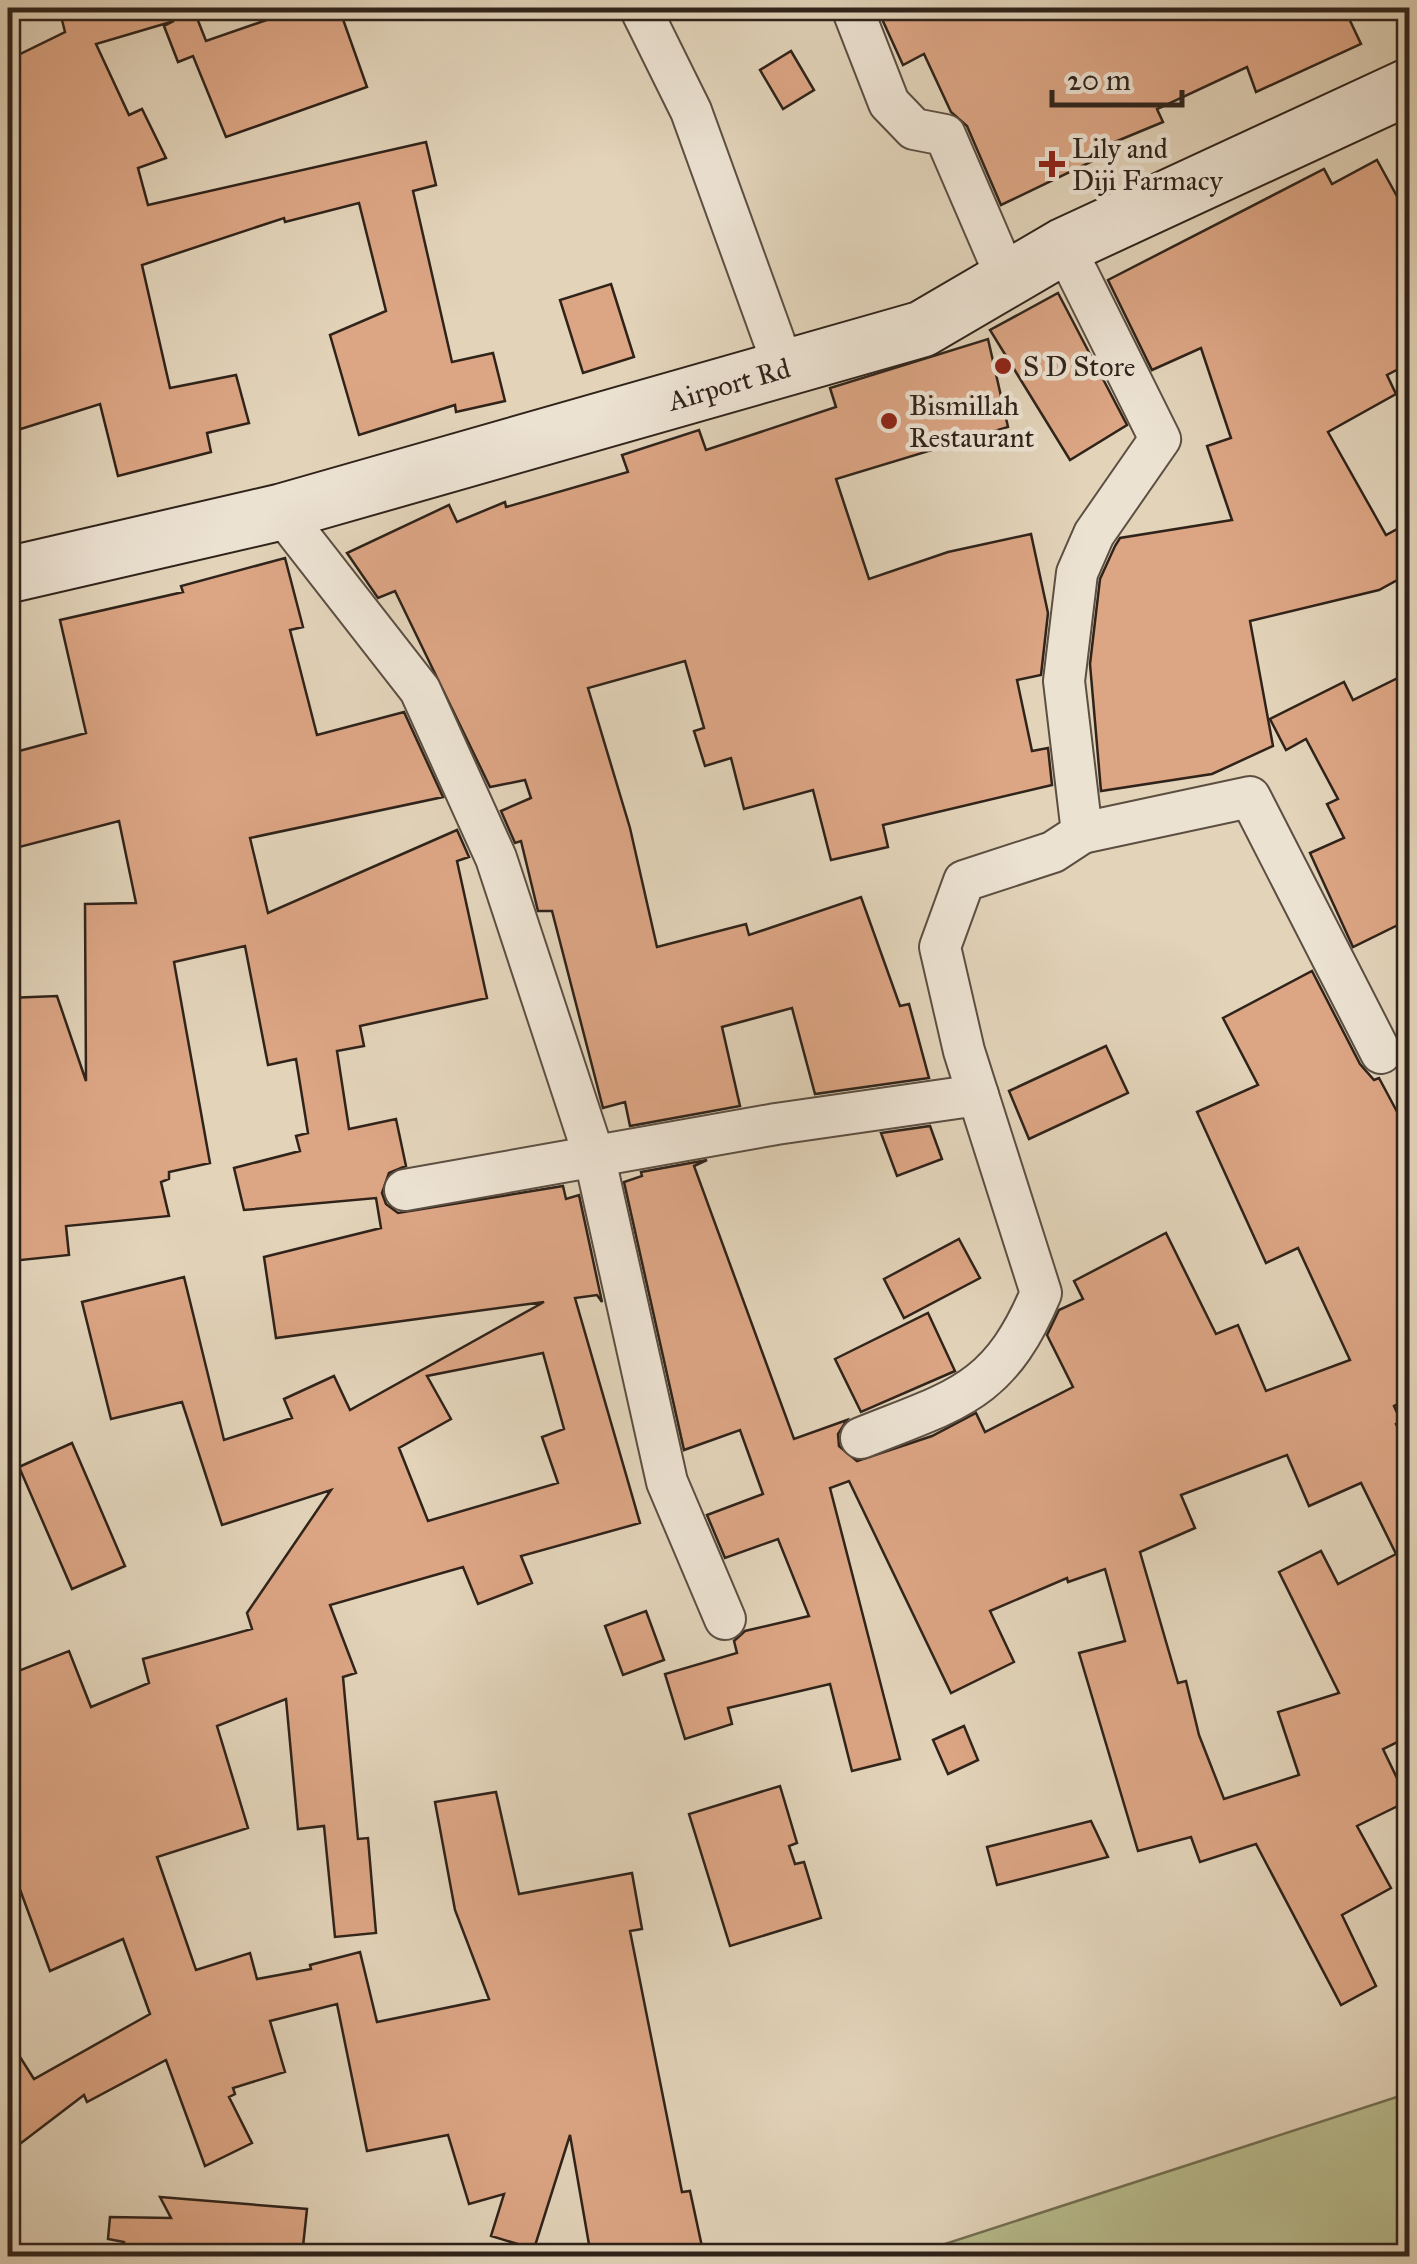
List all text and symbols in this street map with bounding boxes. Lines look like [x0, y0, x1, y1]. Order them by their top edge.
scale bar [1052, 45, 1182, 107]
text: 20 m [1067, 62, 1131, 98]
place label: Lily and Diji Farmacy [1072, 131, 1223, 198]
marker: Lily and Diji Farmacy [1041, 153, 1063, 175]
place label: S D Store [1023, 349, 1135, 384]
street label: Airport Rd [663, 350, 794, 419]
marker: S D Store [992, 355, 1014, 377]
place label: Bismillah Restaurant [909, 388, 1034, 455]
marker: Bismillah Restaurant [878, 410, 900, 432]

